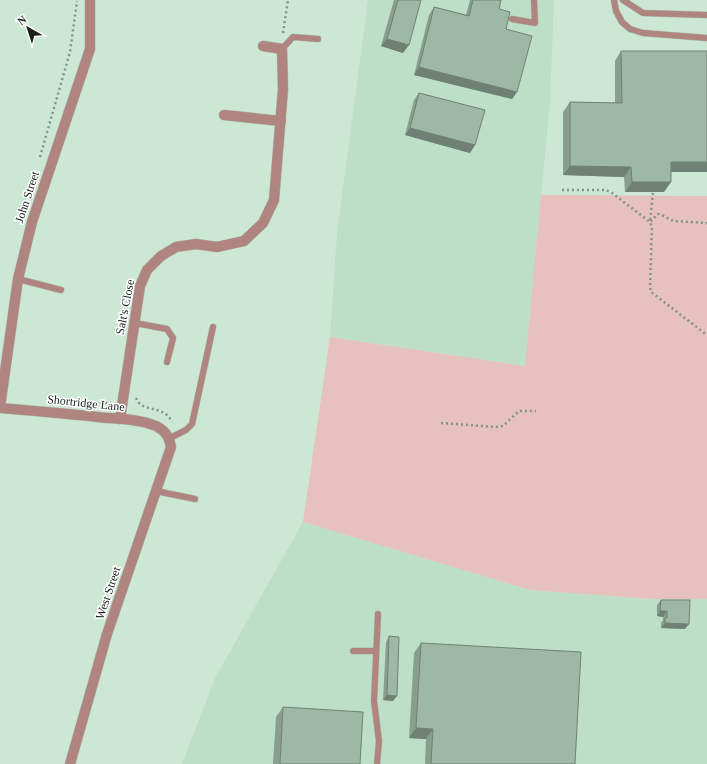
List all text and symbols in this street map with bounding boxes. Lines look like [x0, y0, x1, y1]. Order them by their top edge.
north arrow [8, 8, 48, 48]
text: N [15, 13, 29, 27]
street label: John Street [12, 169, 42, 225]
street label: Salt's Close [113, 278, 137, 336]
street label: Shortridge Lane [47, 392, 125, 414]
street label: West Street [92, 564, 124, 621]

